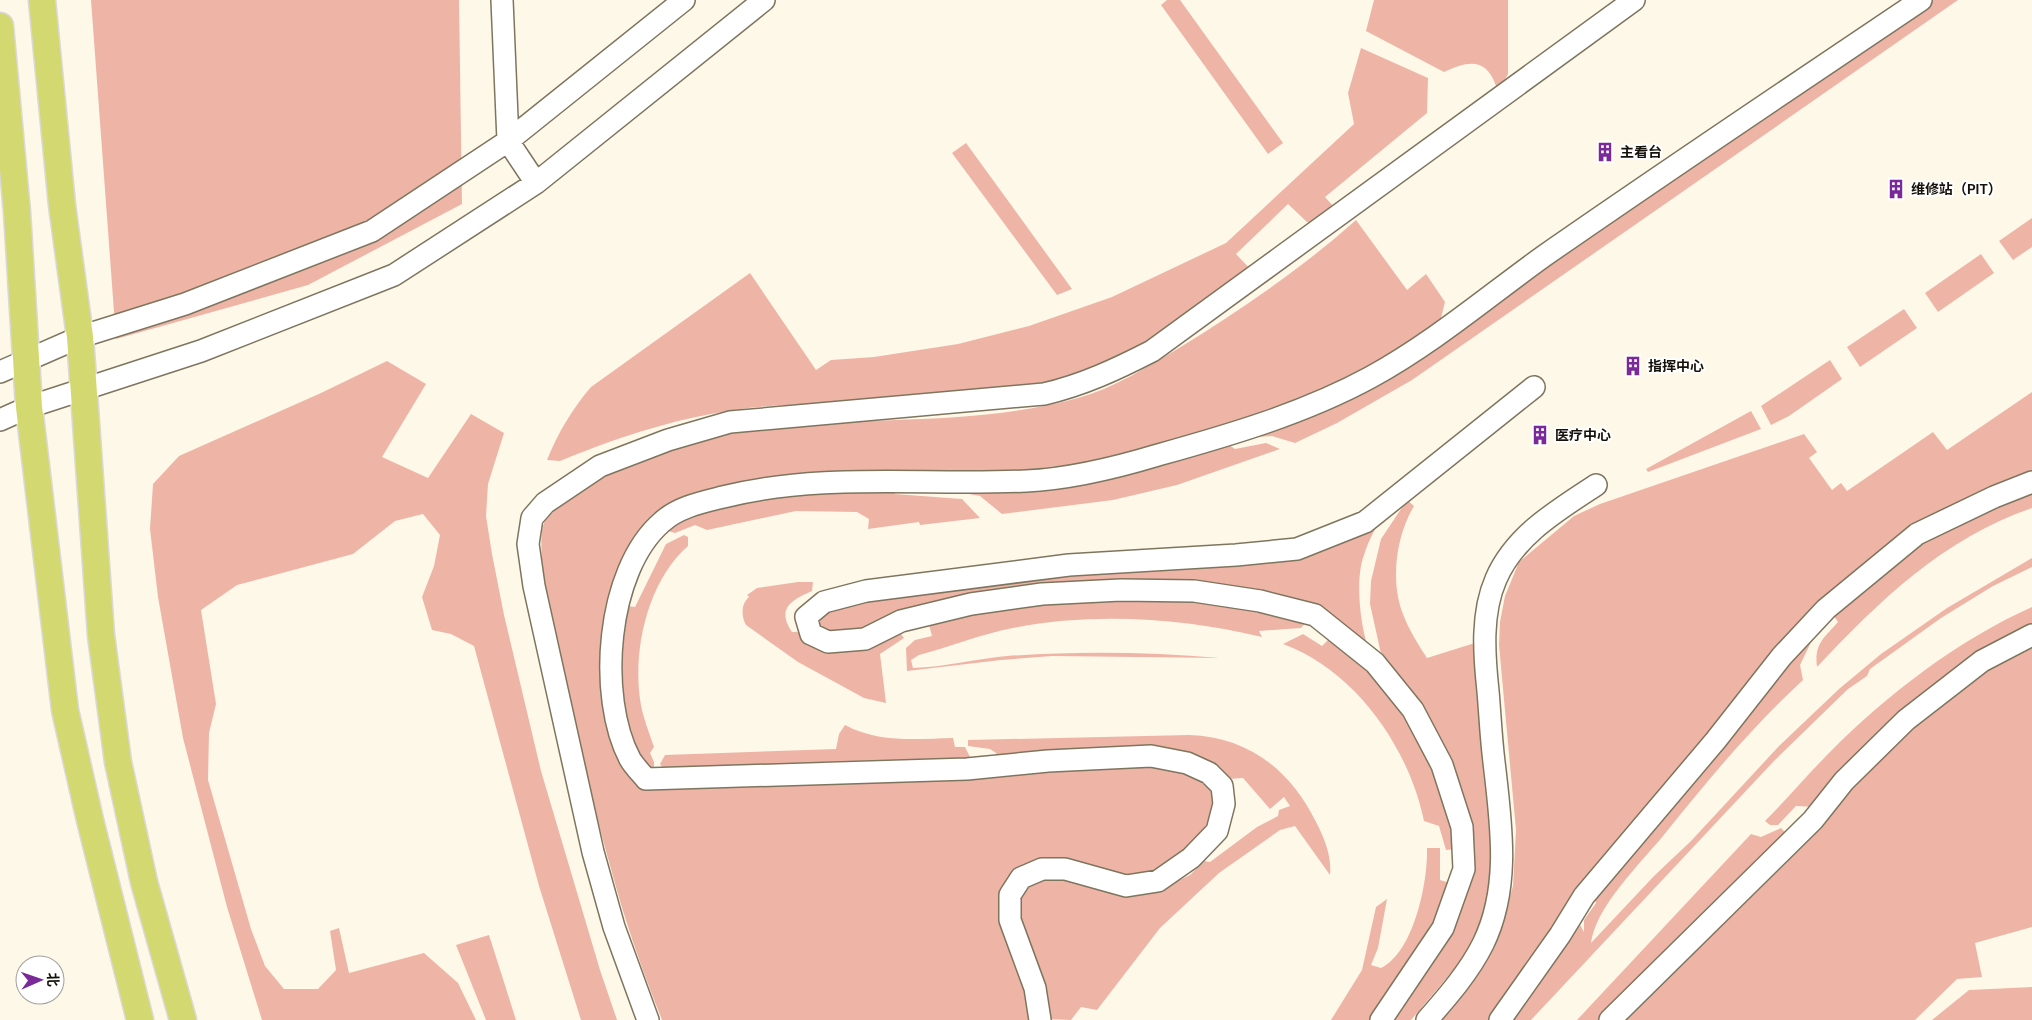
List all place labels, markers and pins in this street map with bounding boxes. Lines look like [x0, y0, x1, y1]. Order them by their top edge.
building icon: 主看台 [1594, 141, 1616, 163]
place label: 主看台 [1620, 143, 1662, 161]
building icon: 维修站（PIT） [1885, 178, 1907, 200]
place label: 维修站（PIT） [1911, 180, 2002, 198]
building icon: 指挥中心 [1622, 355, 1644, 377]
place label: 指挥中心 [1648, 357, 1704, 375]
building icon: 医疗中心 [1529, 424, 1551, 446]
place label: 医疗中心 [1555, 426, 1611, 444]

